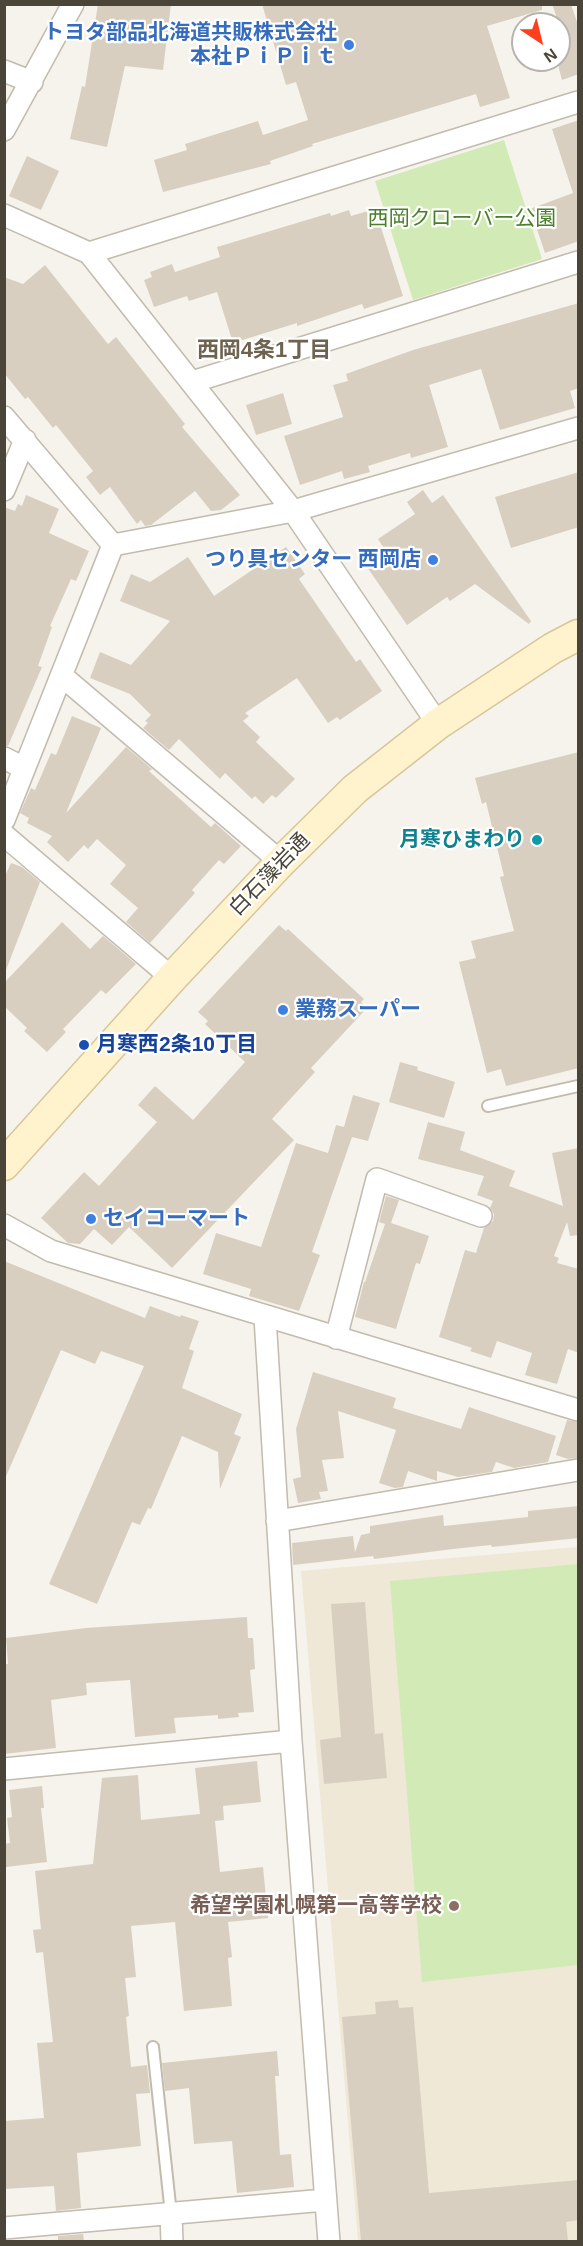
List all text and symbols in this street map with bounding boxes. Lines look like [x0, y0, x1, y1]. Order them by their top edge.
north arrow [511, 12, 571, 72]
place label: トヨタ部品北海道共販株式会社 本社ＰｉＰｉｔ [43, 20, 337, 70]
marker: トヨタ部品北海道共販株式会社 本社ＰｉＰｉｔ [342, 38, 356, 52]
text: N [541, 45, 560, 66]
park label: 西岡クローバー公園 [368, 206, 556, 232]
district label: 西岡4条1丁目 [197, 338, 331, 364]
place label: つり具センター 西岡店 [205, 547, 421, 573]
marker: つり具センター 西岡店 [426, 553, 440, 567]
place label: 月寒ひまわり [399, 827, 525, 853]
street label: 白石藻岩通 [224, 828, 316, 922]
marker: 月寒ひまわり [530, 833, 544, 847]
place label: 業務スーパー [295, 997, 421, 1023]
marker: 業務スーパー [276, 1003, 290, 1017]
place label: 月寒西2条10丁目 [96, 1032, 257, 1058]
marker: 月寒西2条10丁目 [77, 1038, 91, 1052]
place label: セイコーマート [103, 1206, 250, 1232]
marker: セイコーマート [84, 1212, 98, 1226]
place label: 希望学園札幌第一高等学校 [190, 1893, 442, 1919]
marker: 希望学園札幌第一高等学校 [447, 1899, 461, 1913]

